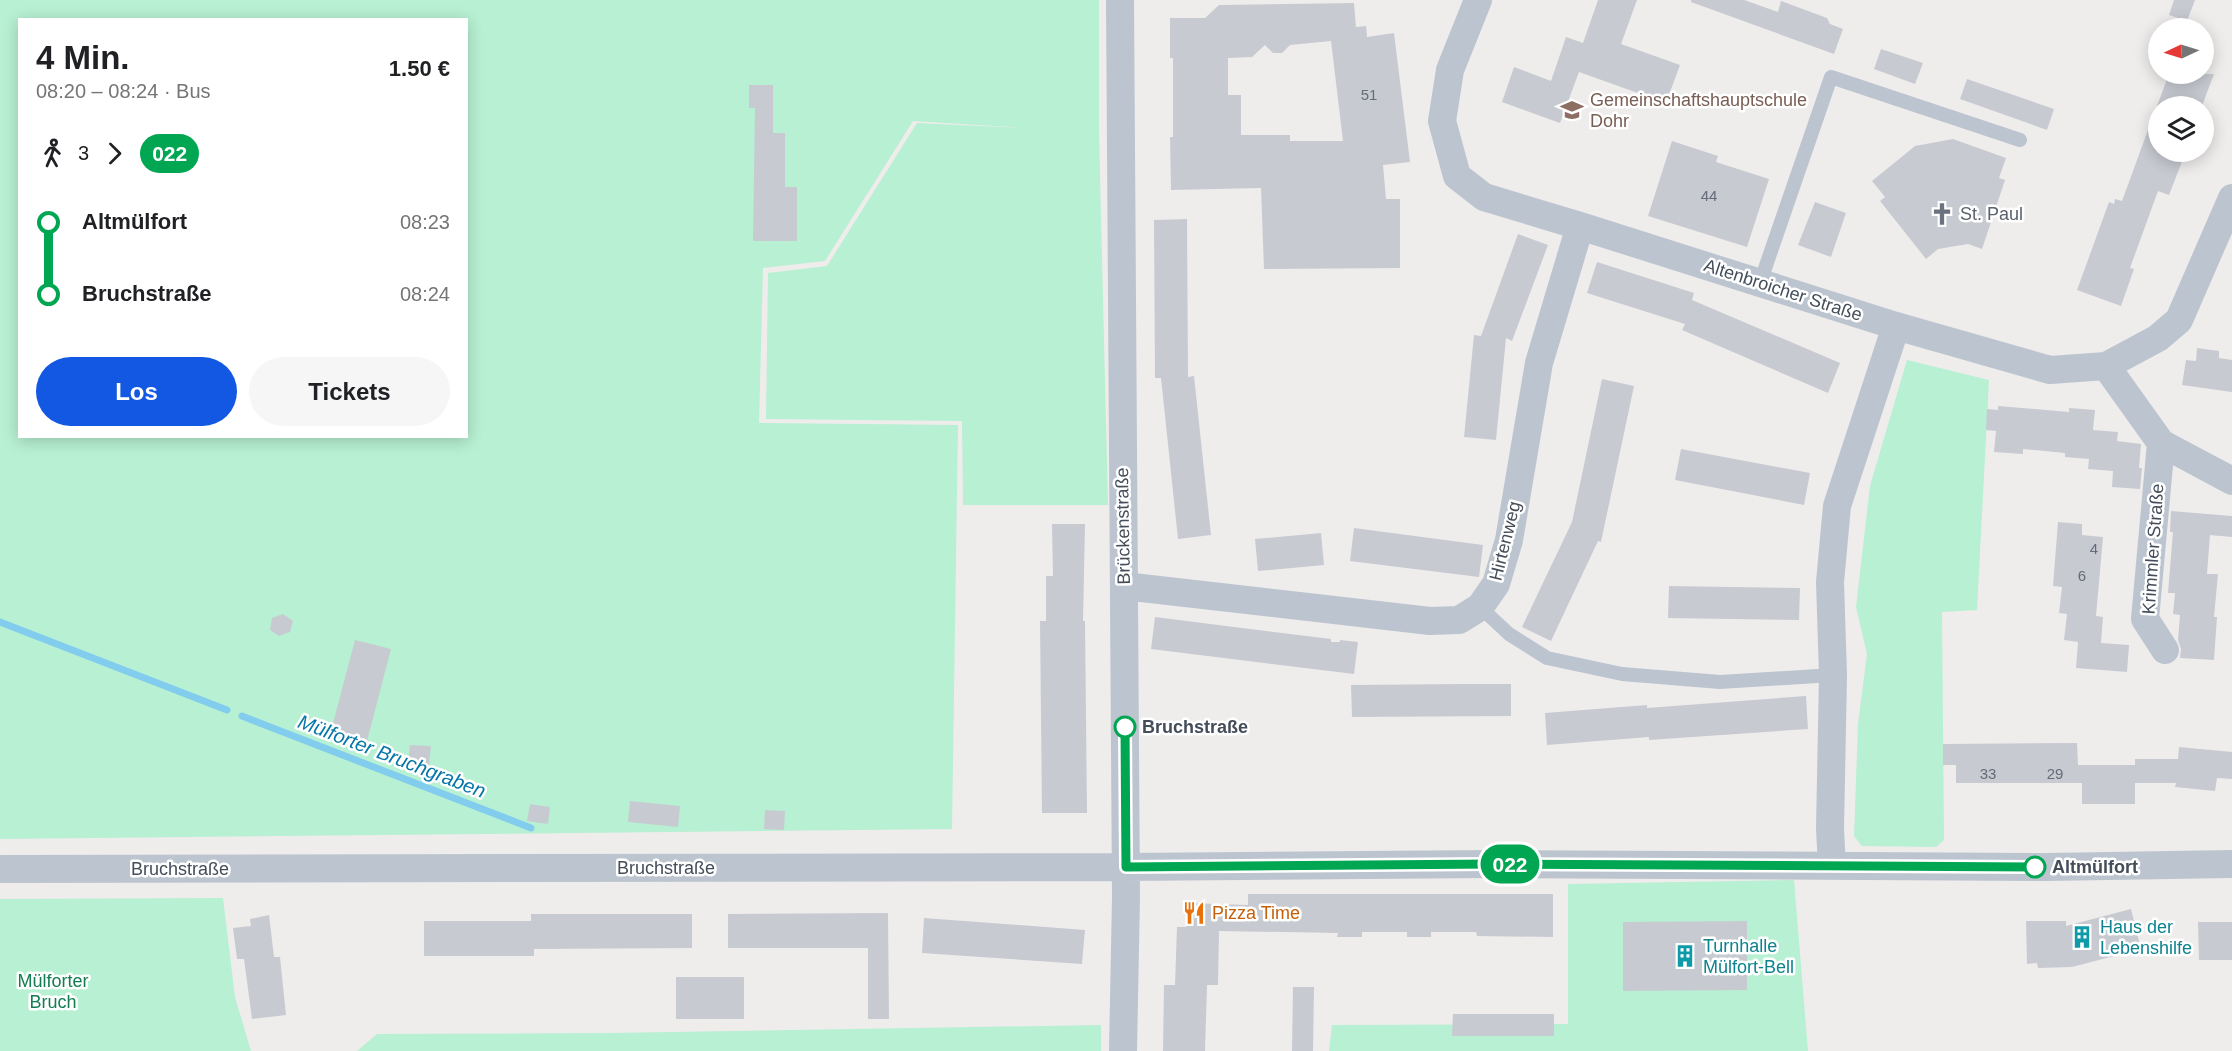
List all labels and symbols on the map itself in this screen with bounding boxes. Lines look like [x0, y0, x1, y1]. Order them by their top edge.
north arrow [2148, 18, 2214, 84]
house number: 51 [1361, 86, 1377, 103]
place label: Gemeinschaftshauptschule Dohr [1590, 90, 1807, 131]
school or university icon: Gemeinschaftshauptschule Dohr [1559, 97, 1585, 123]
house number: 44 [1701, 187, 1717, 204]
church icon: St. Paul [1929, 201, 1955, 227]
place label: St. Paul [1960, 204, 2023, 224]
street label: Altenbroicher Straße [1701, 255, 1865, 325]
street label: Brückenstraße [1112, 467, 1134, 585]
street label: Krimmler Straße [2138, 483, 2168, 615]
street label: Hirtenweg [1485, 499, 1525, 583]
house number: 4 [2090, 540, 2098, 557]
house number: 6 [2078, 567, 2086, 584]
water label: Mülforter Bruchgraben [295, 710, 489, 802]
marker: Bruchstraße [1114, 716, 1136, 738]
place label: Bruchstraße [1142, 717, 1248, 737]
house number: 33 [1980, 765, 1996, 782]
house number: 29 [2047, 765, 2063, 782]
line badge: 022 [1476, 844, 1544, 884]
marker: Altmülfort [2024, 856, 2046, 878]
place label: Altmülfort [2052, 857, 2138, 877]
street label: Bruchstraße [617, 858, 715, 878]
street label: Bruchstraße [131, 859, 229, 879]
restaurant icon: Pizza Time [1181, 900, 1207, 926]
place label: Pizza Time [1212, 903, 1300, 923]
place label: Haus der Lebenshilfe [2100, 917, 2192, 958]
building icon: Haus der Lebenshilfe [2069, 924, 2095, 950]
place label: Turnhalle Mülfort-Bell [1703, 936, 1794, 977]
building icon: Turnhalle Mülfort-Bell [1672, 943, 1698, 969]
park label: Mülforter Bruch [17, 971, 89, 1012]

